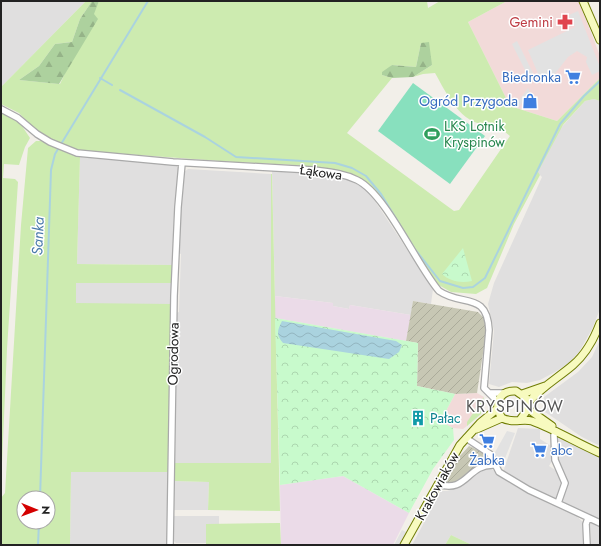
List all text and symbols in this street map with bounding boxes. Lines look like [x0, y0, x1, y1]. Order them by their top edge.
place label: Gemini [509, 12, 553, 32]
pharmacy icon: Gemini [556, 13, 574, 31]
place label: Biedronka [502, 67, 561, 87]
supermarket icon: Biedronka [564, 68, 582, 86]
place label: Ogród Przygoda [419, 91, 518, 111]
shop icon: Ogród Przygoda [521, 92, 539, 110]
place label: LKS Lotnik Kryspinów [444, 116, 505, 152]
sports icon: LKS Lotnik Kryspinów [423, 125, 441, 143]
street label: Łąkowa [297, 159, 344, 185]
water label: Sanka [26, 216, 50, 256]
street label: Ogrodowa [162, 322, 184, 386]
district label: KRYSPINÓW [466, 395, 564, 418]
place label: Pałac [430, 408, 461, 428]
building icon: Pałac [409, 409, 427, 427]
supermarket icon: Żabka [478, 432, 496, 450]
place label: abc [551, 440, 572, 460]
supermarket icon: abc [530, 441, 548, 459]
street label: Krakowiaków [410, 448, 464, 524]
place label: Żabka [469, 450, 505, 470]
north arrow [16, 490, 56, 530]
text: N [38, 506, 54, 515]

